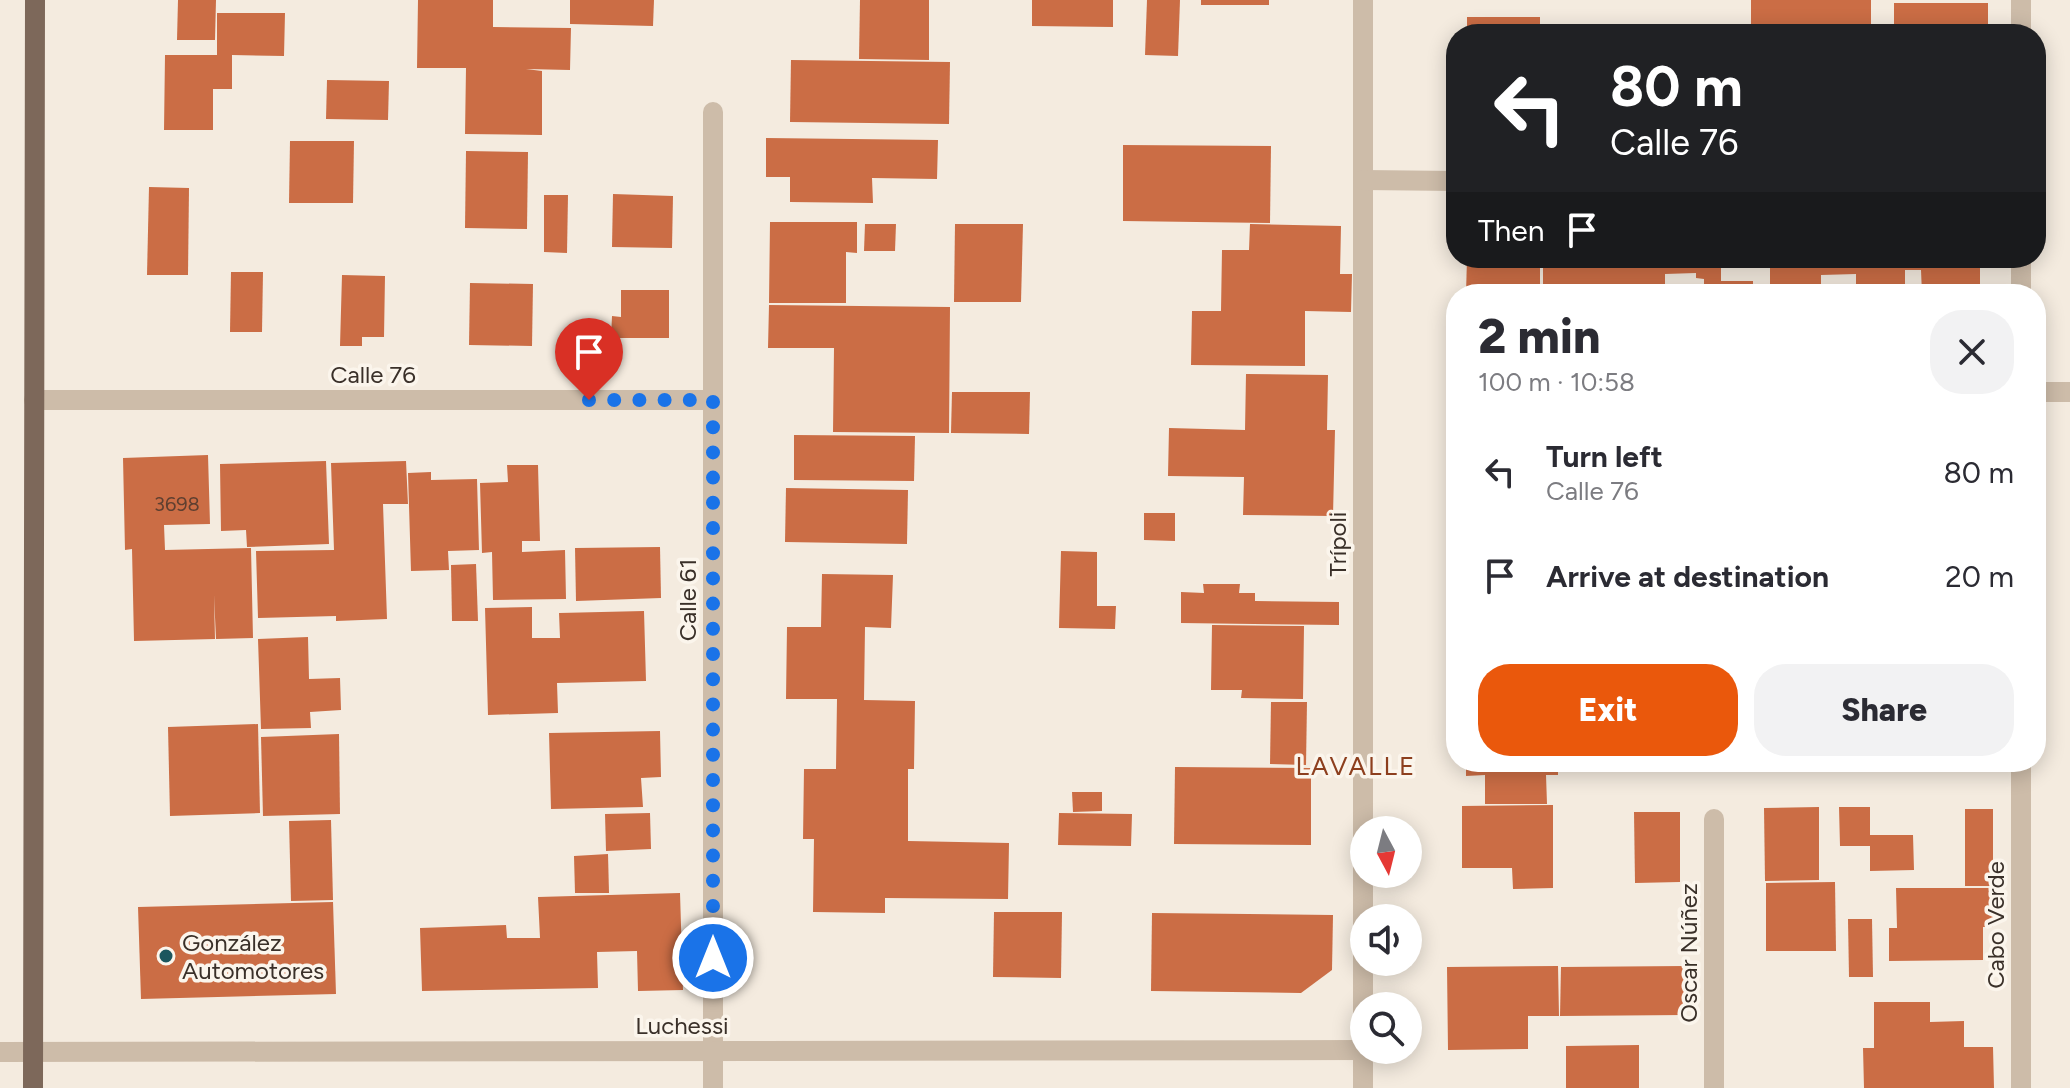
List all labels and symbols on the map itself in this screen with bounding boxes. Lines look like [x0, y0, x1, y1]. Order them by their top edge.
pin [555, 318, 623, 400]
street label: Calle 76 [330, 360, 416, 389]
house number: 3698 [154, 492, 200, 516]
street label: Trípoli [1323, 512, 1352, 576]
street label: Calle 61 [673, 559, 702, 641]
district label: LAVALLE [1296, 750, 1416, 782]
north arrow [1350, 816, 1422, 888]
street label: Cabo Verde [1981, 861, 2010, 989]
street label: Oscar Núñez [1674, 883, 1703, 1023]
position arrow [671, 916, 755, 1000]
place label: González Automotores [182, 928, 324, 985]
marker: González Automotores [157, 947, 175, 965]
street label: Luchessi [635, 1011, 729, 1040]

